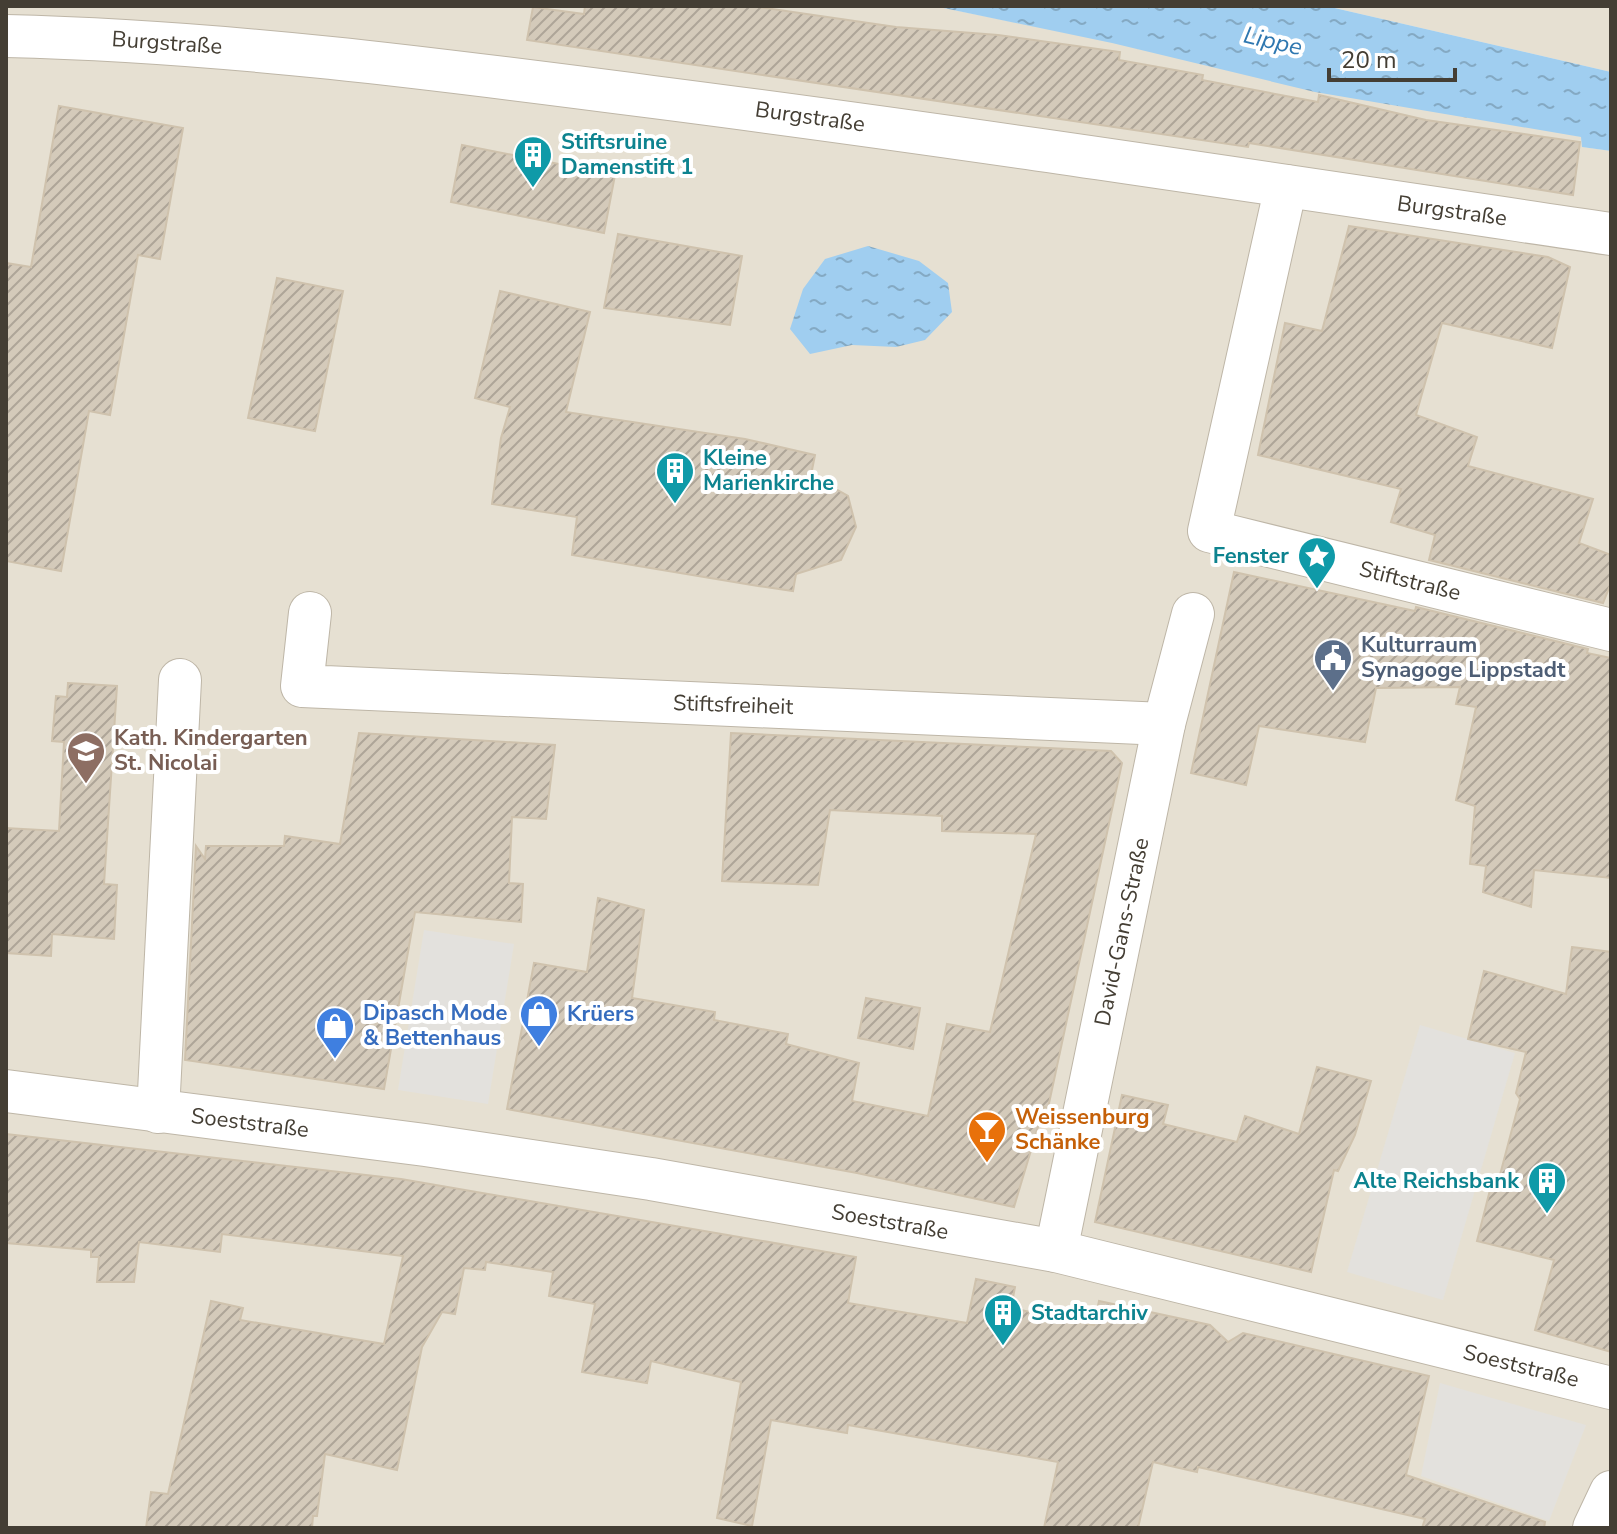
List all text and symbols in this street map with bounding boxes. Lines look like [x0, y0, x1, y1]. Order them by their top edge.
water label: Lippe [1240, 19, 1306, 63]
street label: Burgstraße [111, 24, 223, 62]
scale bar [1329, 32, 1455, 82]
text: 20 m [1341, 44, 1397, 76]
street label: Burgstraße [753, 94, 867, 140]
place label: Stiftsruine Damenstift 1 [561, 127, 694, 182]
building icon: Stiftsruine Damenstift 1 [512, 134, 554, 189]
street label: Burgstraße [1395, 188, 1509, 234]
place label: Kleine Marienkirche [703, 443, 834, 498]
building icon: Kleine Marienkirche [654, 450, 696, 505]
place icon: Fenster [1296, 535, 1338, 590]
place label: Fenster [1213, 541, 1289, 571]
street label: Stiftstraße [1356, 554, 1464, 608]
place label: Kulturraum Synagoge Lippstadt [1361, 630, 1566, 685]
public building icon: Kulturraum Synagoge Lippstadt [1312, 637, 1354, 692]
street label: Stiftsfreiheit [672, 688, 794, 722]
place label: Kath. Kindergarten St. Nicolai [114, 723, 308, 778]
school or university icon: Kath. Kindergarten St. Nicolai [65, 730, 107, 785]
street label: David-Gans-Straße [1087, 835, 1157, 1029]
shop icon: Krüers [518, 993, 560, 1048]
place label: Dipasch Mode & Bettenhaus [363, 998, 508, 1053]
place label: Krüers [567, 999, 634, 1029]
shop icon: Dipasch Mode & Bettenhaus [314, 1005, 356, 1060]
street label: Soeststraße [189, 1101, 311, 1145]
place label: Weissenburg Schänke [1015, 1102, 1150, 1157]
bar icon: Weissenburg Schänke [966, 1109, 1008, 1164]
building icon: Alte Reichsbank [1526, 1160, 1568, 1215]
place label: Alte Reichsbank [1353, 1166, 1520, 1196]
street label: Soeststraße [829, 1197, 951, 1247]
building icon: Stadtarchiv [982, 1292, 1024, 1347]
place label: Stadtarchiv [1031, 1298, 1148, 1328]
street label: Soeststraße [1460, 1337, 1582, 1395]

